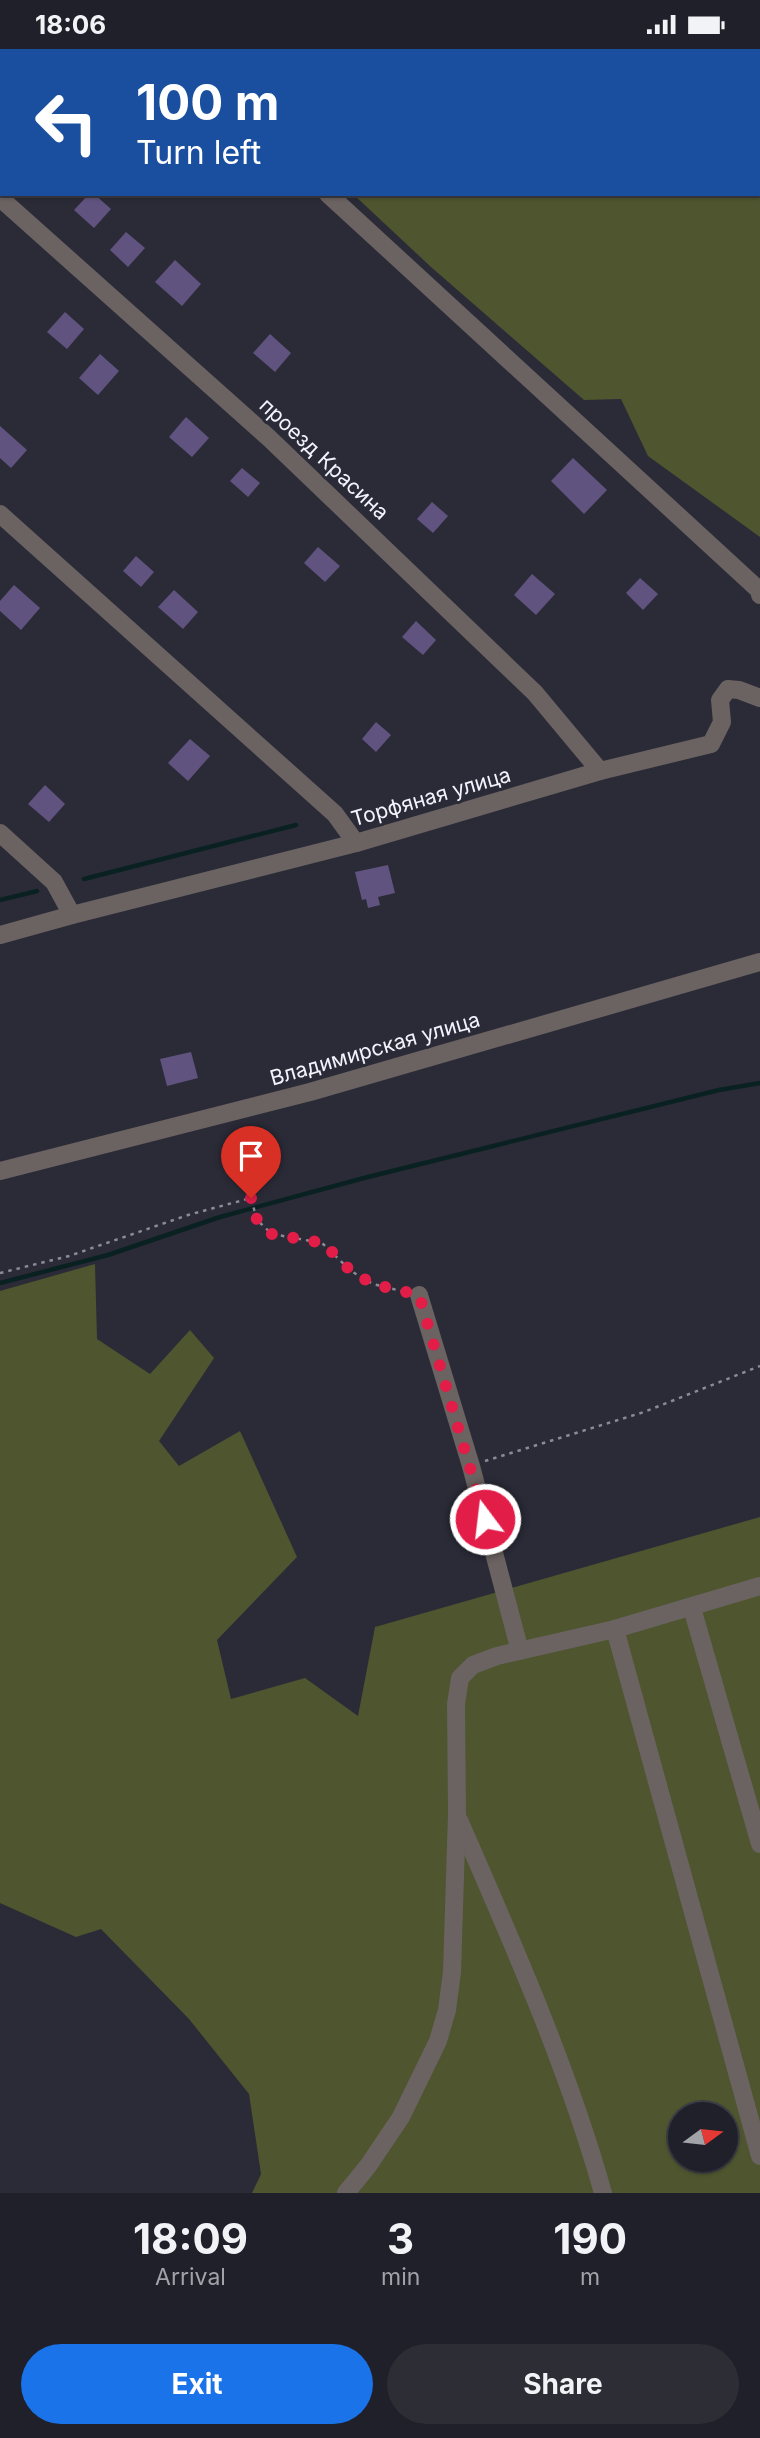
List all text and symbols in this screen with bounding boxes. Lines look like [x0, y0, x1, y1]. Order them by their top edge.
text: 18:06 [35, 9, 106, 40]
text: 100 m [136, 73, 280, 132]
icon: left [21, 77, 112, 168]
text: Turn left [136, 133, 261, 172]
street label: проезд Красина [255, 393, 394, 525]
street label: Торфяная улица [348, 762, 514, 831]
street label: Владимирская улица [267, 1007, 483, 1090]
pin [221, 1126, 281, 1198]
icon: arrive [232, 1137, 270, 1175]
position arrow [448, 1482, 522, 1556]
north arrow [668, 2102, 738, 2172]
map controls [668, 2102, 738, 2172]
text: 18:09 [133, 2213, 248, 2264]
text: 3 [387, 2213, 414, 2264]
text: 190 [553, 2213, 627, 2264]
text: Arrival [155, 2263, 226, 2291]
text: min [381, 2263, 420, 2291]
text: m [580, 2263, 600, 2291]
button: Exit [21, 2344, 373, 2424]
button: Share [387, 2344, 739, 2424]

